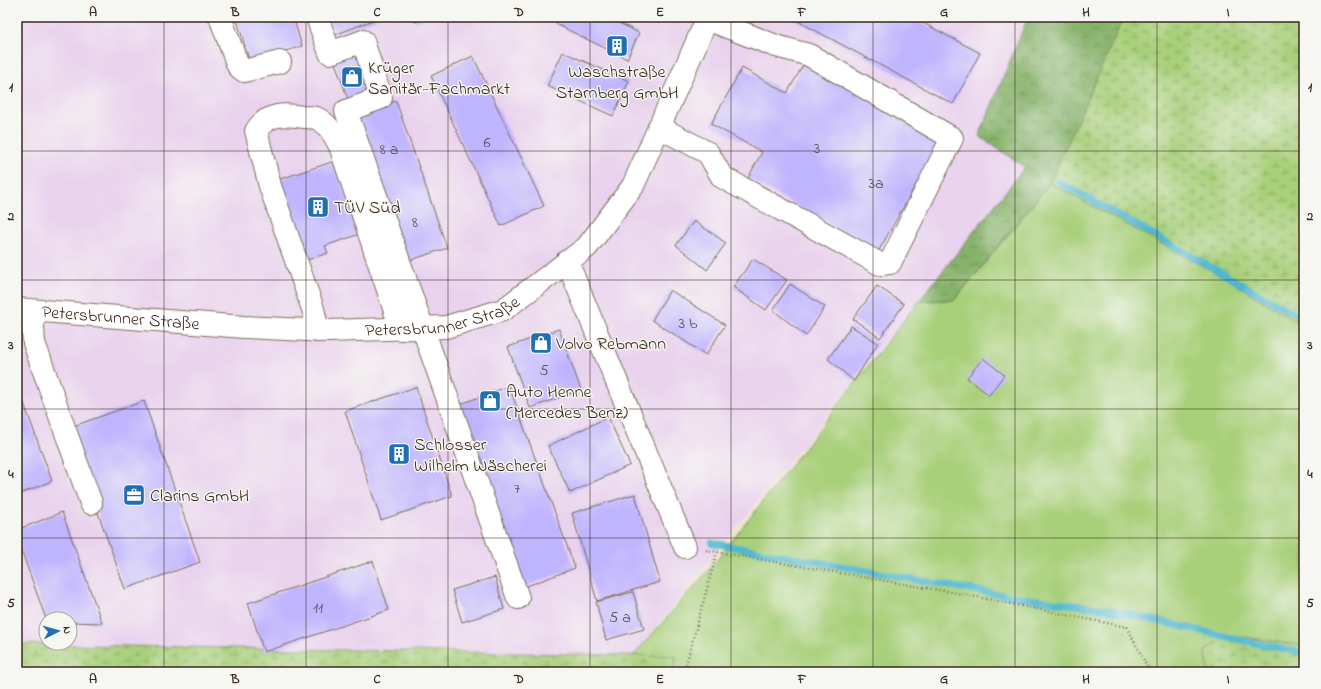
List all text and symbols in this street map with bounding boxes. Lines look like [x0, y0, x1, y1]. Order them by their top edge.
text: A [89, 3, 97, 22]
text: B [230, 3, 240, 22]
text: C [373, 3, 381, 22]
text: D [513, 3, 524, 22]
text: E [656, 3, 664, 22]
text: F [797, 3, 807, 22]
text: G [940, 3, 948, 22]
text: H [1082, 3, 1090, 22]
text: I [1226, 3, 1230, 22]
building icon: Waschstraße Starnberg GmbH [604, 33, 630, 59]
place label: Krüger Sanitär-Fachmarkt [368, 56, 510, 103]
place label: Waschstraße Starnberg GmbH [556, 60, 678, 108]
shop icon: Krüger Sanitär-Fachmarkt [339, 64, 365, 90]
text: 1 [9, 78, 14, 97]
text: 1 [1308, 78, 1313, 97]
house number: 6 [483, 131, 491, 155]
house number: 3 [814, 137, 820, 161]
house number: 8 a [380, 138, 398, 162]
house number: 3a [868, 172, 884, 196]
building icon: TÜV Süd [305, 194, 331, 220]
place label: TÜV Süd [334, 196, 401, 222]
text: 2 [7, 207, 15, 226]
text: 2 [1306, 207, 1314, 226]
house number: 8 [412, 211, 418, 235]
street label: Petersbrunner Straße [365, 290, 527, 345]
street label: Petersbrunner Straße [41, 300, 201, 338]
house number: 3 b [678, 312, 698, 336]
shop icon: Volvo Rebmann [528, 330, 554, 356]
place label: Volvo Rebmann [555, 332, 666, 358]
text: 3 [7, 336, 14, 355]
text: 3 [1306, 336, 1313, 355]
house number: 5 [539, 359, 549, 383]
place label: Auto Henne (Mercedes Benz) [506, 380, 628, 427]
shop icon: Auto Henne (Mercedes Benz) [477, 388, 503, 414]
place label: Schlosser Wilhelm Wäscherei [414, 433, 547, 480]
building icon: Schlosser Wilhelm Wäscherei [386, 441, 412, 467]
text: 4 [7, 465, 14, 484]
text: 4 [1306, 465, 1313, 484]
house number: 7 [514, 477, 521, 501]
office icon: Clarins GmbH [121, 482, 147, 508]
place label: Clarins GmbH [150, 484, 249, 510]
text: 5 [7, 594, 15, 613]
text: 5 [1306, 594, 1314, 613]
house number: 11 [313, 596, 323, 620]
house number: 5 a [609, 606, 631, 630]
north arrow [38, 611, 78, 651]
text: N [59, 626, 75, 635]
text: A [89, 670, 97, 689]
text: B [230, 670, 240, 689]
text: C [373, 670, 381, 689]
text: D [513, 670, 524, 689]
text: E [656, 670, 664, 689]
text: F [797, 670, 807, 689]
text: G [940, 670, 948, 689]
text: H [1082, 670, 1090, 689]
text: I [1226, 670, 1230, 689]

